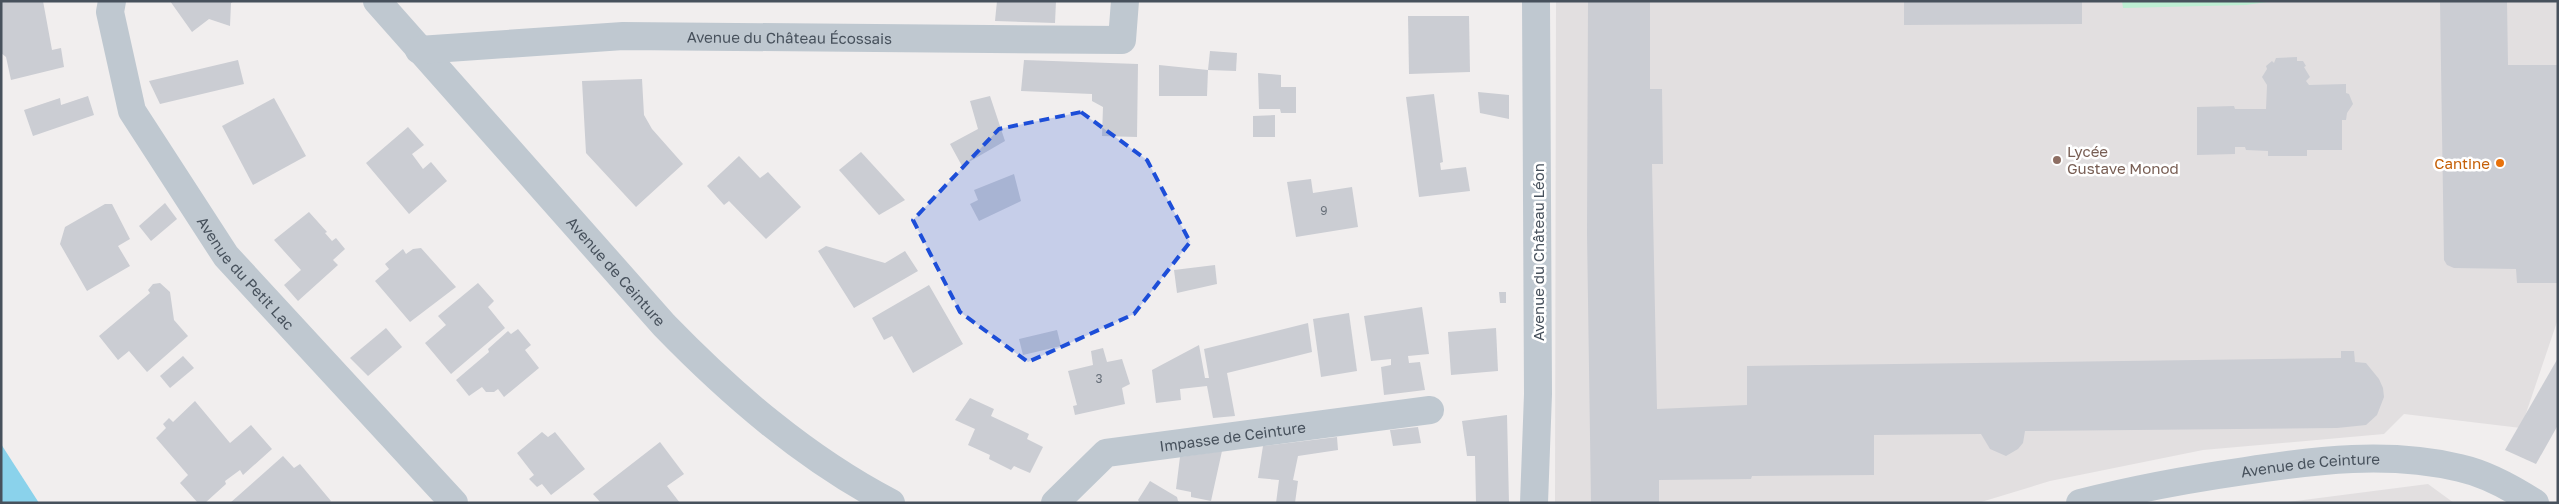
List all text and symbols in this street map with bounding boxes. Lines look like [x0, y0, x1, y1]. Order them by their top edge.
street label: Avenue du Château Écossais [687, 28, 892, 47]
place label: Lycée Gustave Monod [2067, 142, 2179, 177]
marker: Lycée Gustave Monod [2051, 154, 2063, 166]
place label: Cantine [2434, 154, 2490, 172]
marker: Cantine [2494, 157, 2506, 169]
street label: Avenue du Château Léon [1529, 163, 1547, 341]
house number: 9 [1320, 203, 1328, 218]
street label: Avenue du Petit Lac [194, 213, 298, 333]
street label: Avenue de Ceinture [563, 213, 670, 330]
house number: 3 [1095, 371, 1103, 386]
street label: Impasse de Ceinture [1158, 418, 1307, 455]
street label: Avenue de Ceinture [2240, 450, 2380, 481]

